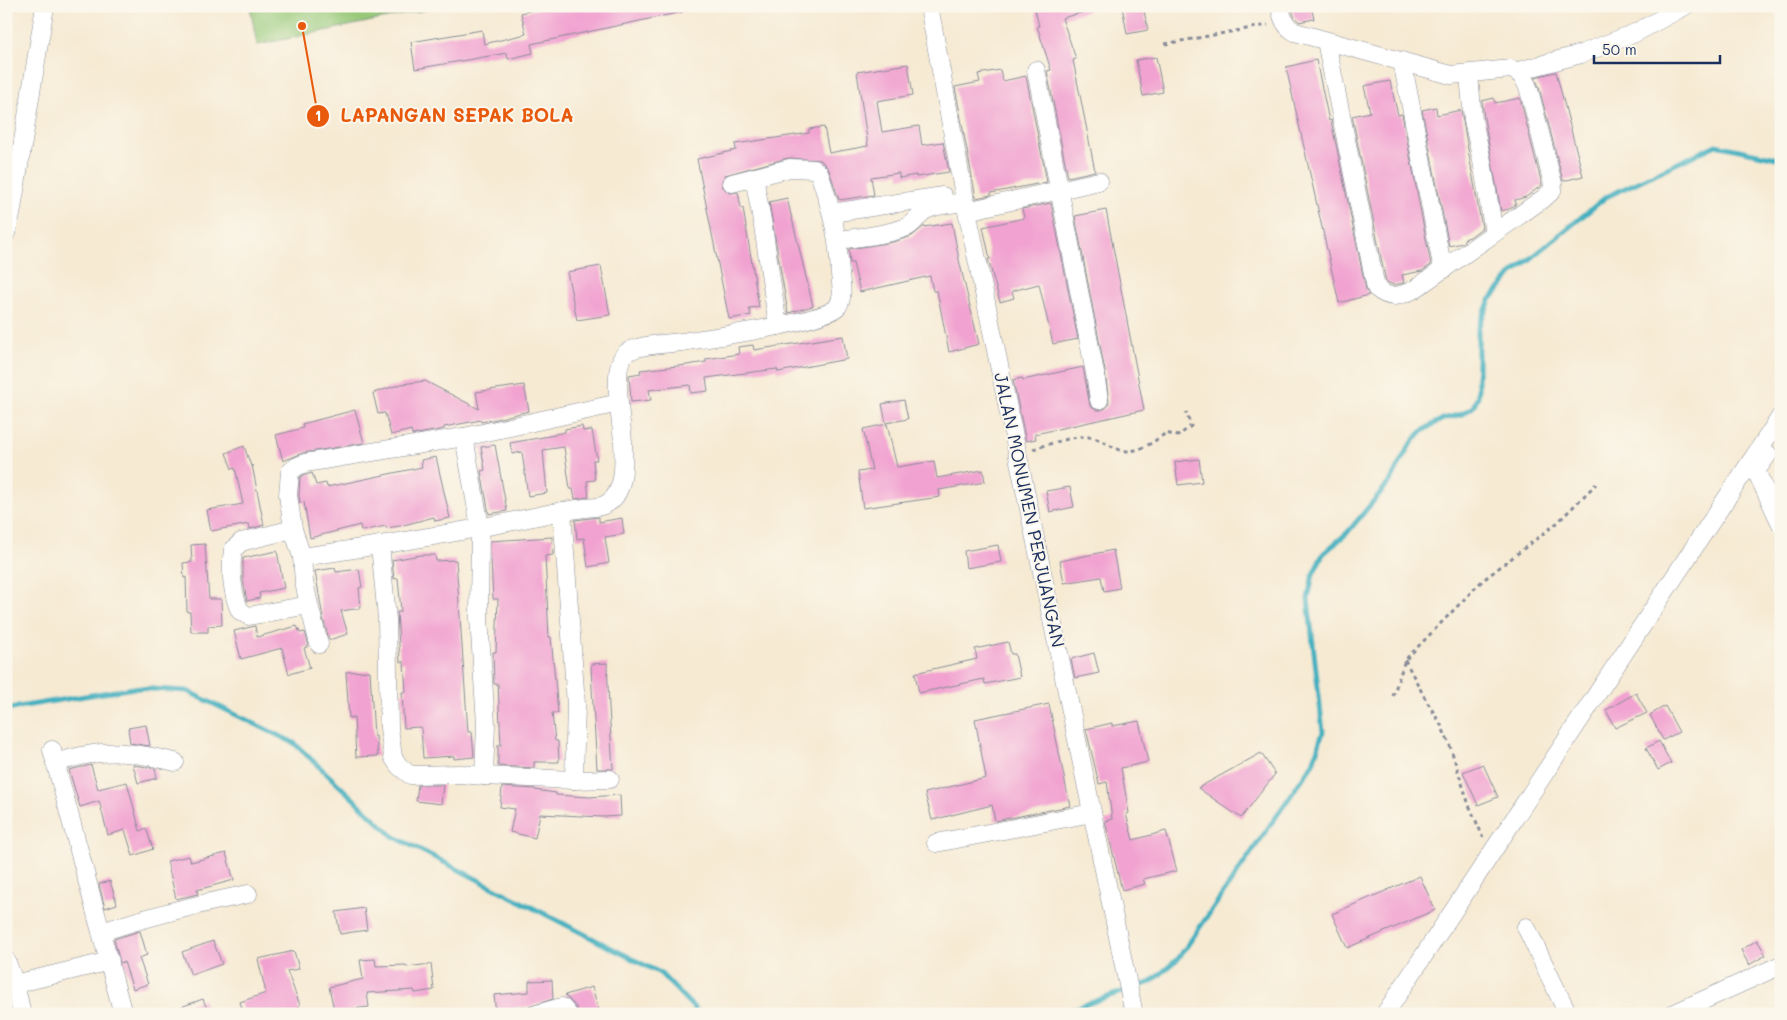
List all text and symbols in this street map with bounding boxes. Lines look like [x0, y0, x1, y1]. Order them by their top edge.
scale bar [1594, 32, 1721, 64]
text: 50 m [1602, 39, 1637, 59]
callout: LAPANGAN SEPAK BOLA [306, 99, 584, 133]
text: LAPANGAN SEPAK BOLA [340, 102, 574, 127]
text: 1 [315, 105, 321, 125]
street label: JALAN MONUMEN PERJUANGAN [989, 370, 1071, 649]

